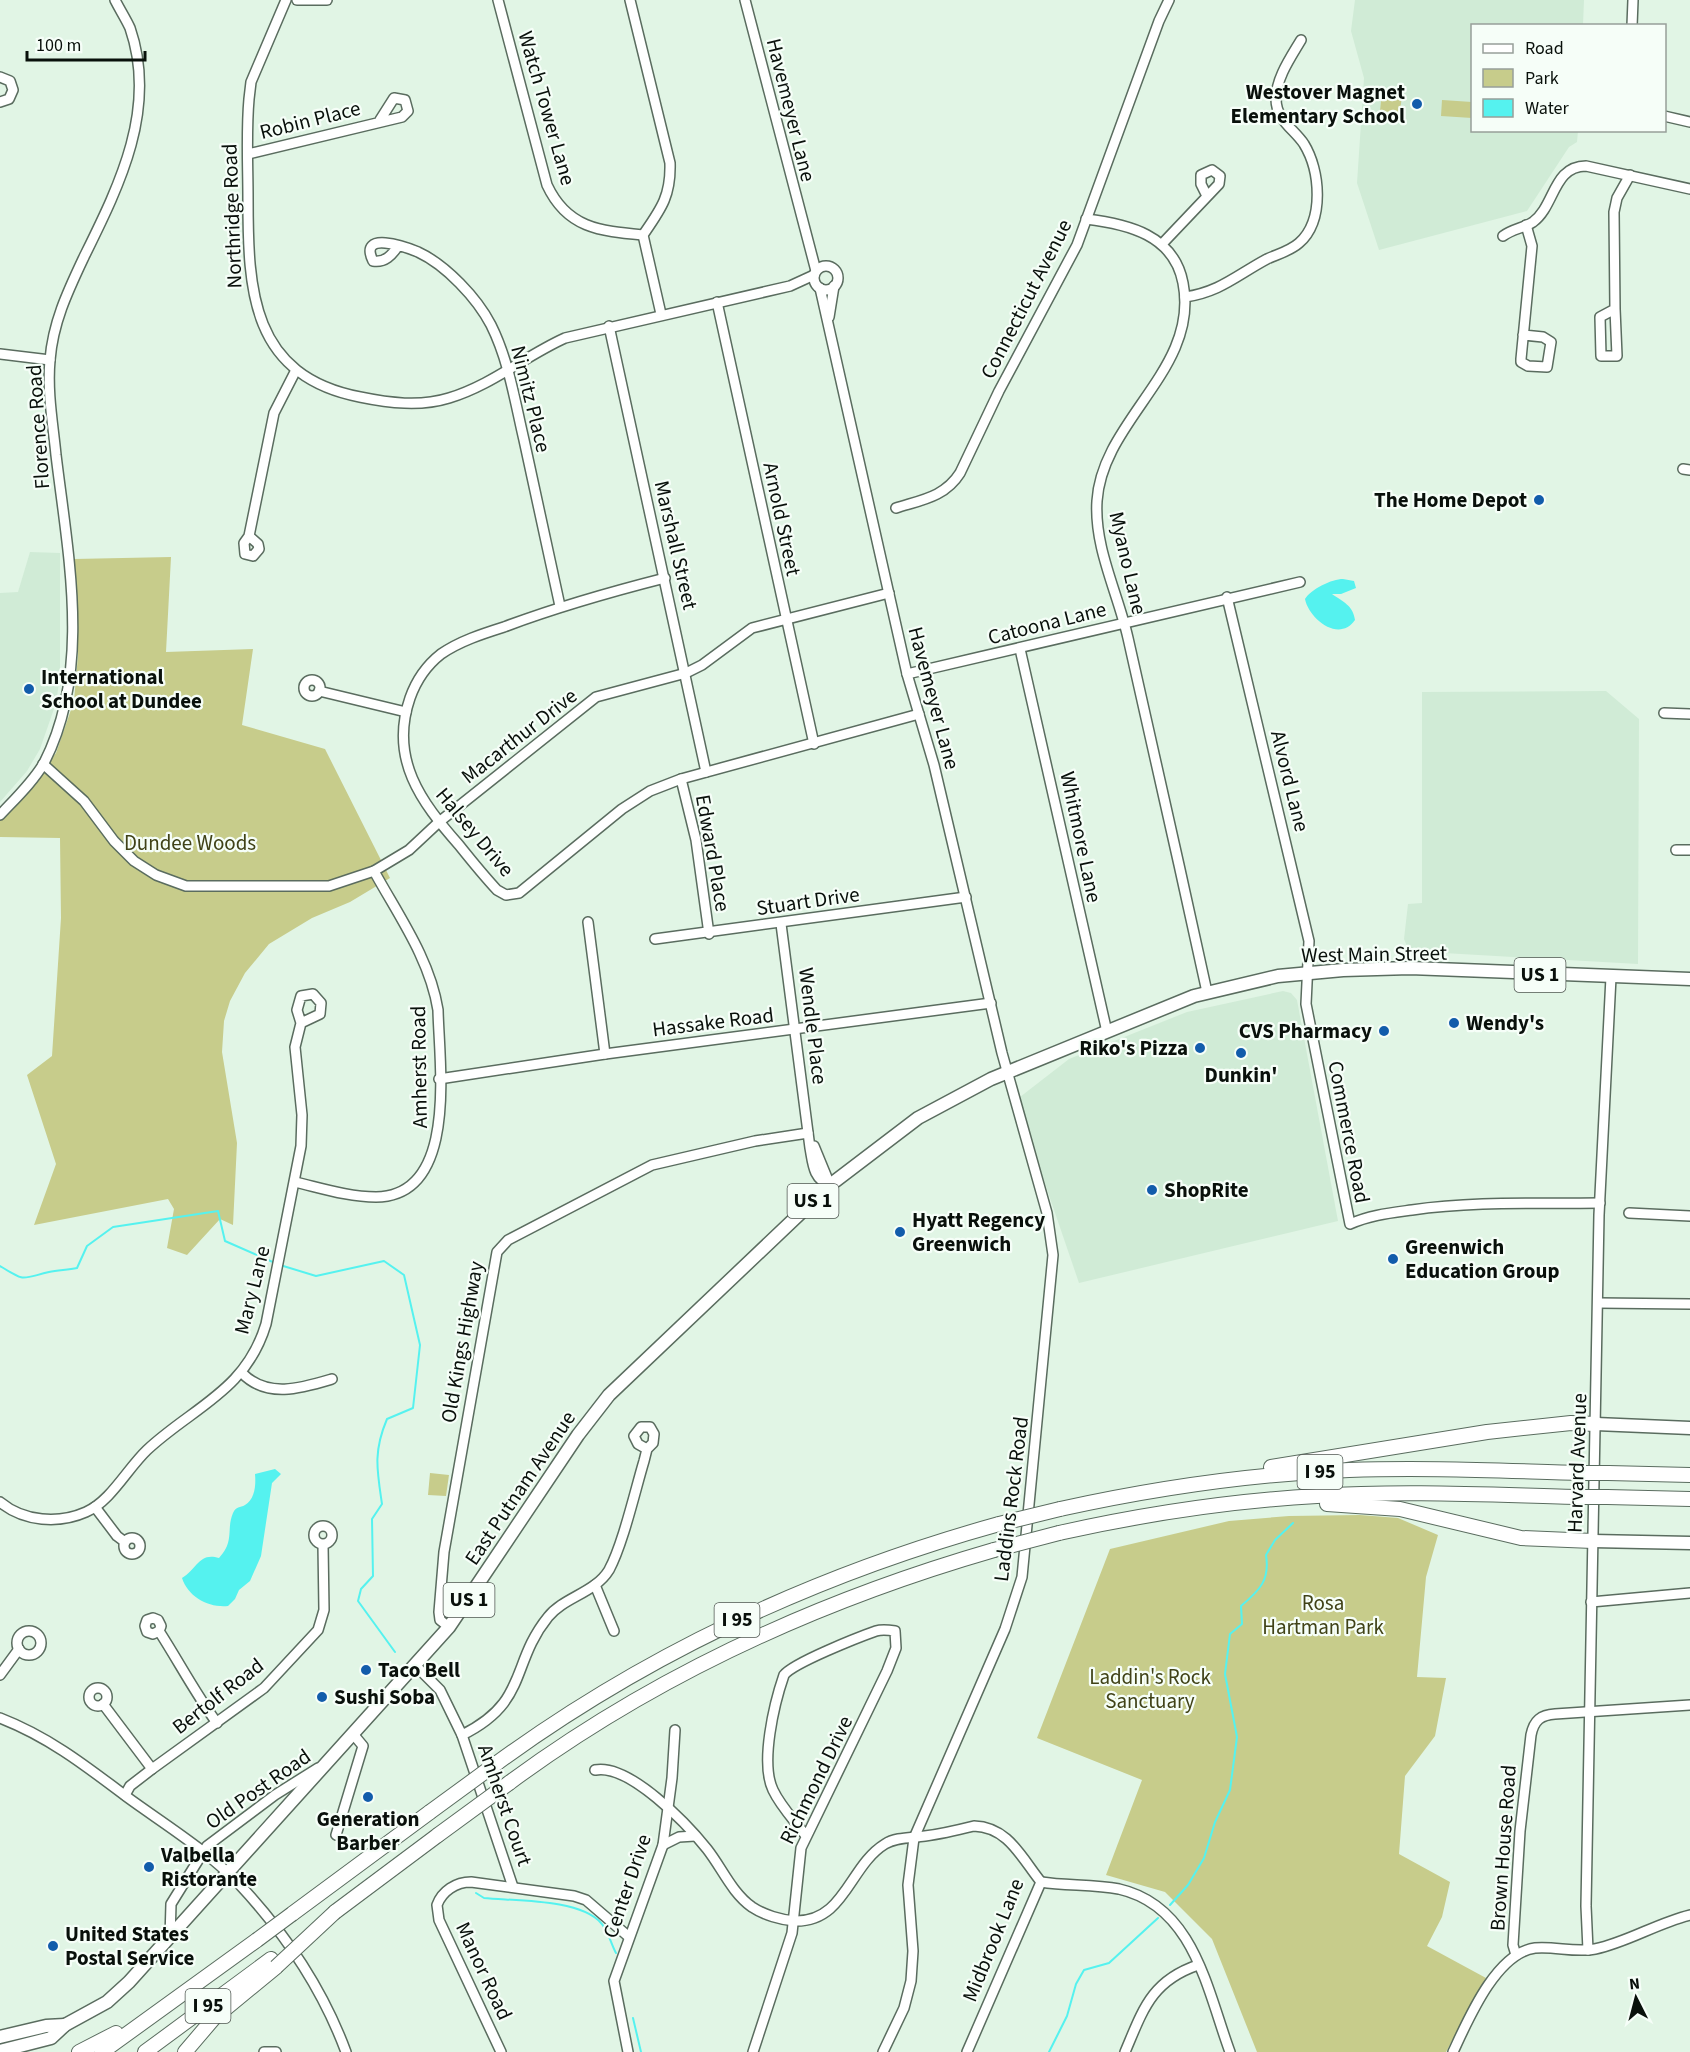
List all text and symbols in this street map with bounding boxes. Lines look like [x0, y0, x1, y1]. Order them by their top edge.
scale bar [27, 24, 146, 62]
legend [1471, 24, 1666, 132]
street label: Watch Tower Lane [511, 27, 583, 189]
text: 100 m [36, 33, 81, 58]
street label: Havemeyer Lane [759, 35, 823, 185]
text: Road [1525, 36, 1564, 61]
text: Park [1525, 66, 1559, 91]
place label: Westover Magnet Elementary School [1231, 77, 1405, 131]
street label: Robin Place [256, 93, 364, 147]
text: Water [1525, 96, 1569, 121]
marker: Westover Magnet Elementary School [1410, 97, 1424, 111]
street label: Northridge Road [214, 143, 250, 289]
street label: Connecticut Avenue [973, 214, 1079, 384]
street label: Nimitz Place [503, 343, 559, 455]
street label: Florence Road [19, 364, 57, 490]
street label: Arnold Street [755, 459, 809, 579]
street label: Marshall Street [647, 478, 705, 612]
place label: The Home Depot [1374, 485, 1527, 515]
marker: The Home Depot [1532, 493, 1546, 507]
street label: Myano Lane [1102, 508, 1154, 618]
street label: Catoona Lane [985, 594, 1109, 652]
street label: Havemeyer Lane [901, 623, 967, 773]
place label: International School at Dundee [41, 662, 202, 716]
street label: Macarthur Drive [455, 681, 583, 791]
marker: International School at Dundee [22, 682, 36, 696]
street label: Alvord Lane [1263, 727, 1317, 835]
street label: Whitmore Lane [1052, 769, 1110, 905]
street label: Halsey Drive [429, 781, 521, 883]
street label: Edward Place [688, 792, 738, 914]
park label: Dundee Woods [124, 828, 256, 858]
street label: Stuart Drive [754, 879, 862, 923]
street label: West Main Street [1301, 938, 1447, 970]
road number: US 1 [1514, 958, 1566, 992]
street label: Wendle Place [791, 966, 835, 1086]
street label: Hassake Road [651, 1000, 775, 1044]
street label: Amherst Road [403, 1005, 435, 1129]
place label: Wendy's [1466, 1008, 1544, 1038]
place label: CVS Pharmacy [1239, 1016, 1372, 1046]
marker: Wendy's [1447, 1016, 1461, 1030]
marker: CVS Pharmacy [1377, 1024, 1391, 1038]
place label: Riko's Pizza [1079, 1033, 1188, 1063]
marker: Riko's Pizza [1193, 1041, 1207, 1055]
marker: Dunkin' [1234, 1046, 1248, 1060]
street label: Commerce Road [1320, 1058, 1378, 1206]
place label: Dunkin' [1205, 1060, 1277, 1090]
place label: ShopRite [1164, 1175, 1249, 1205]
marker: ShopRite [1145, 1183, 1159, 1197]
road number: US 1 [788, 1184, 838, 1218]
place label: Hyatt Regency Greenwich [912, 1205, 1045, 1259]
marker: Hyatt Regency Greenwich [893, 1225, 907, 1239]
place label: Greenwich Education Group [1405, 1232, 1559, 1286]
street label: Mary Lane [227, 1243, 277, 1337]
marker: Greenwich Education Group [1386, 1252, 1400, 1266]
street label: Old Kings Highway [433, 1259, 491, 1425]
street label: Harvard Avenue [1560, 1393, 1594, 1533]
street label: East Putnam Avenue [457, 1405, 583, 1571]
street label: Laddins Rock Road [986, 1415, 1036, 1583]
road number: I 95 [1298, 1455, 1342, 1489]
road number: US 1 [444, 1583, 494, 1617]
park label: Rosa Hartman Park [1262, 1588, 1384, 1642]
road number: I 95 [714, 1603, 760, 1637]
street label: Bertolf Road [166, 1651, 270, 1741]
place label: Taco Bell [378, 1655, 460, 1685]
park label: Laddin's Rock Sanctuary [1089, 1662, 1211, 1716]
marker: Taco Bell [359, 1663, 373, 1677]
place label: Sushi Soba [334, 1682, 435, 1712]
marker: Sushi Soba [315, 1690, 329, 1704]
street label: Richmond Drive [772, 1711, 860, 1849]
street label: Amherst Court [470, 1740, 540, 1870]
street label: Old Post Road [199, 1742, 317, 1836]
street label: Brown House Road [1482, 1764, 1524, 1932]
marker: Generation Barber [361, 1790, 375, 1804]
place label: Generation Barber [316, 1804, 420, 1858]
street label: Center Drive [595, 1830, 659, 1942]
place label: Valbella Ristorante [160, 1840, 257, 1894]
marker: Valbella Ristorante [142, 1860, 156, 1874]
street label: Midbrook Lane [955, 1874, 1031, 2006]
street label: Manor Road [448, 1917, 520, 2025]
place label: United States Postal Service [65, 1919, 194, 1973]
marker: United States Postal Service [46, 1939, 60, 1953]
north arrow [1606, 1968, 1666, 2028]
text: N [1628, 1973, 1641, 1996]
road number: I 95 [186, 1989, 230, 2023]

